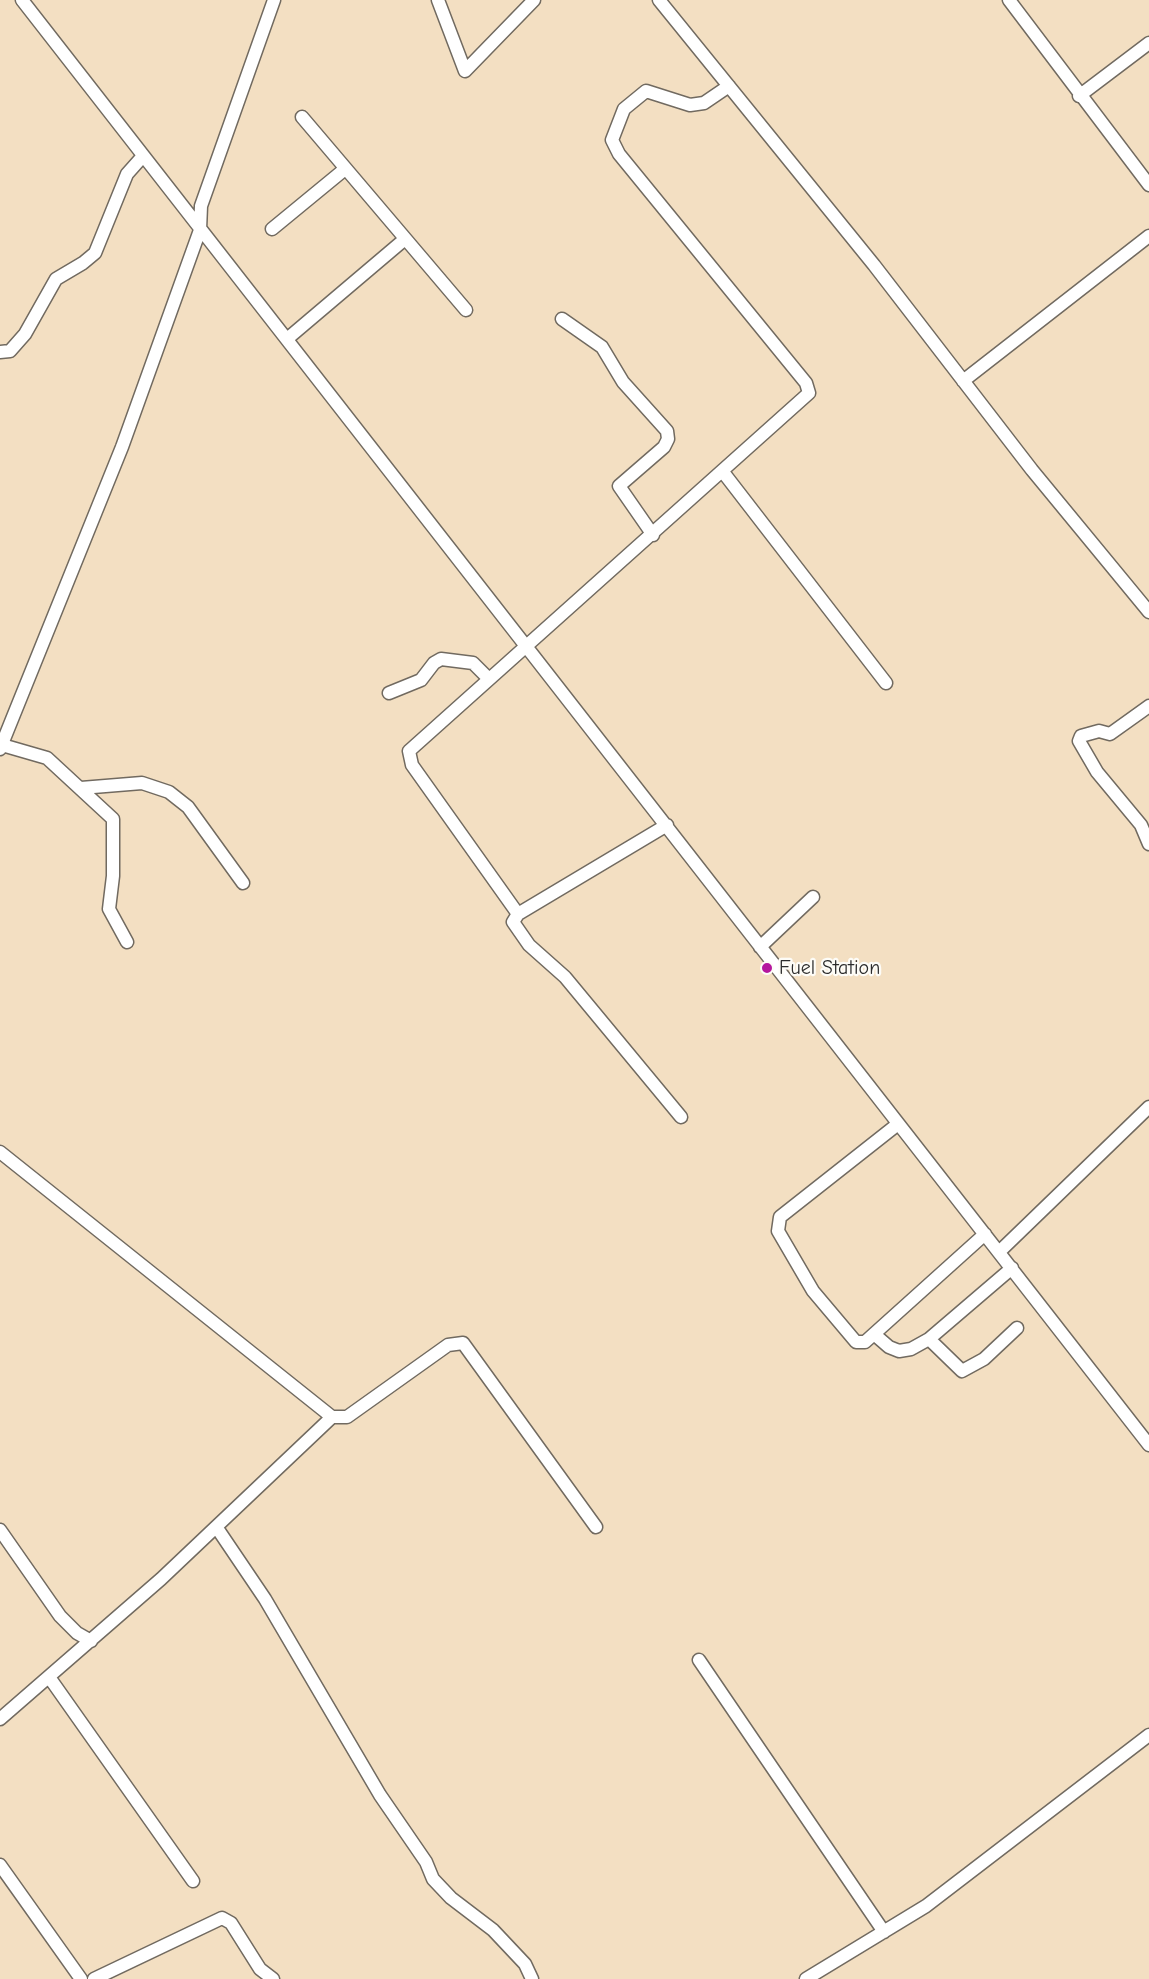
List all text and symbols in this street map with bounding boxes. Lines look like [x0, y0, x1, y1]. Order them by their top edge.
place label: Fuel Station [779, 956, 880, 980]
marker: Fuel Station [760, 961, 774, 975]

